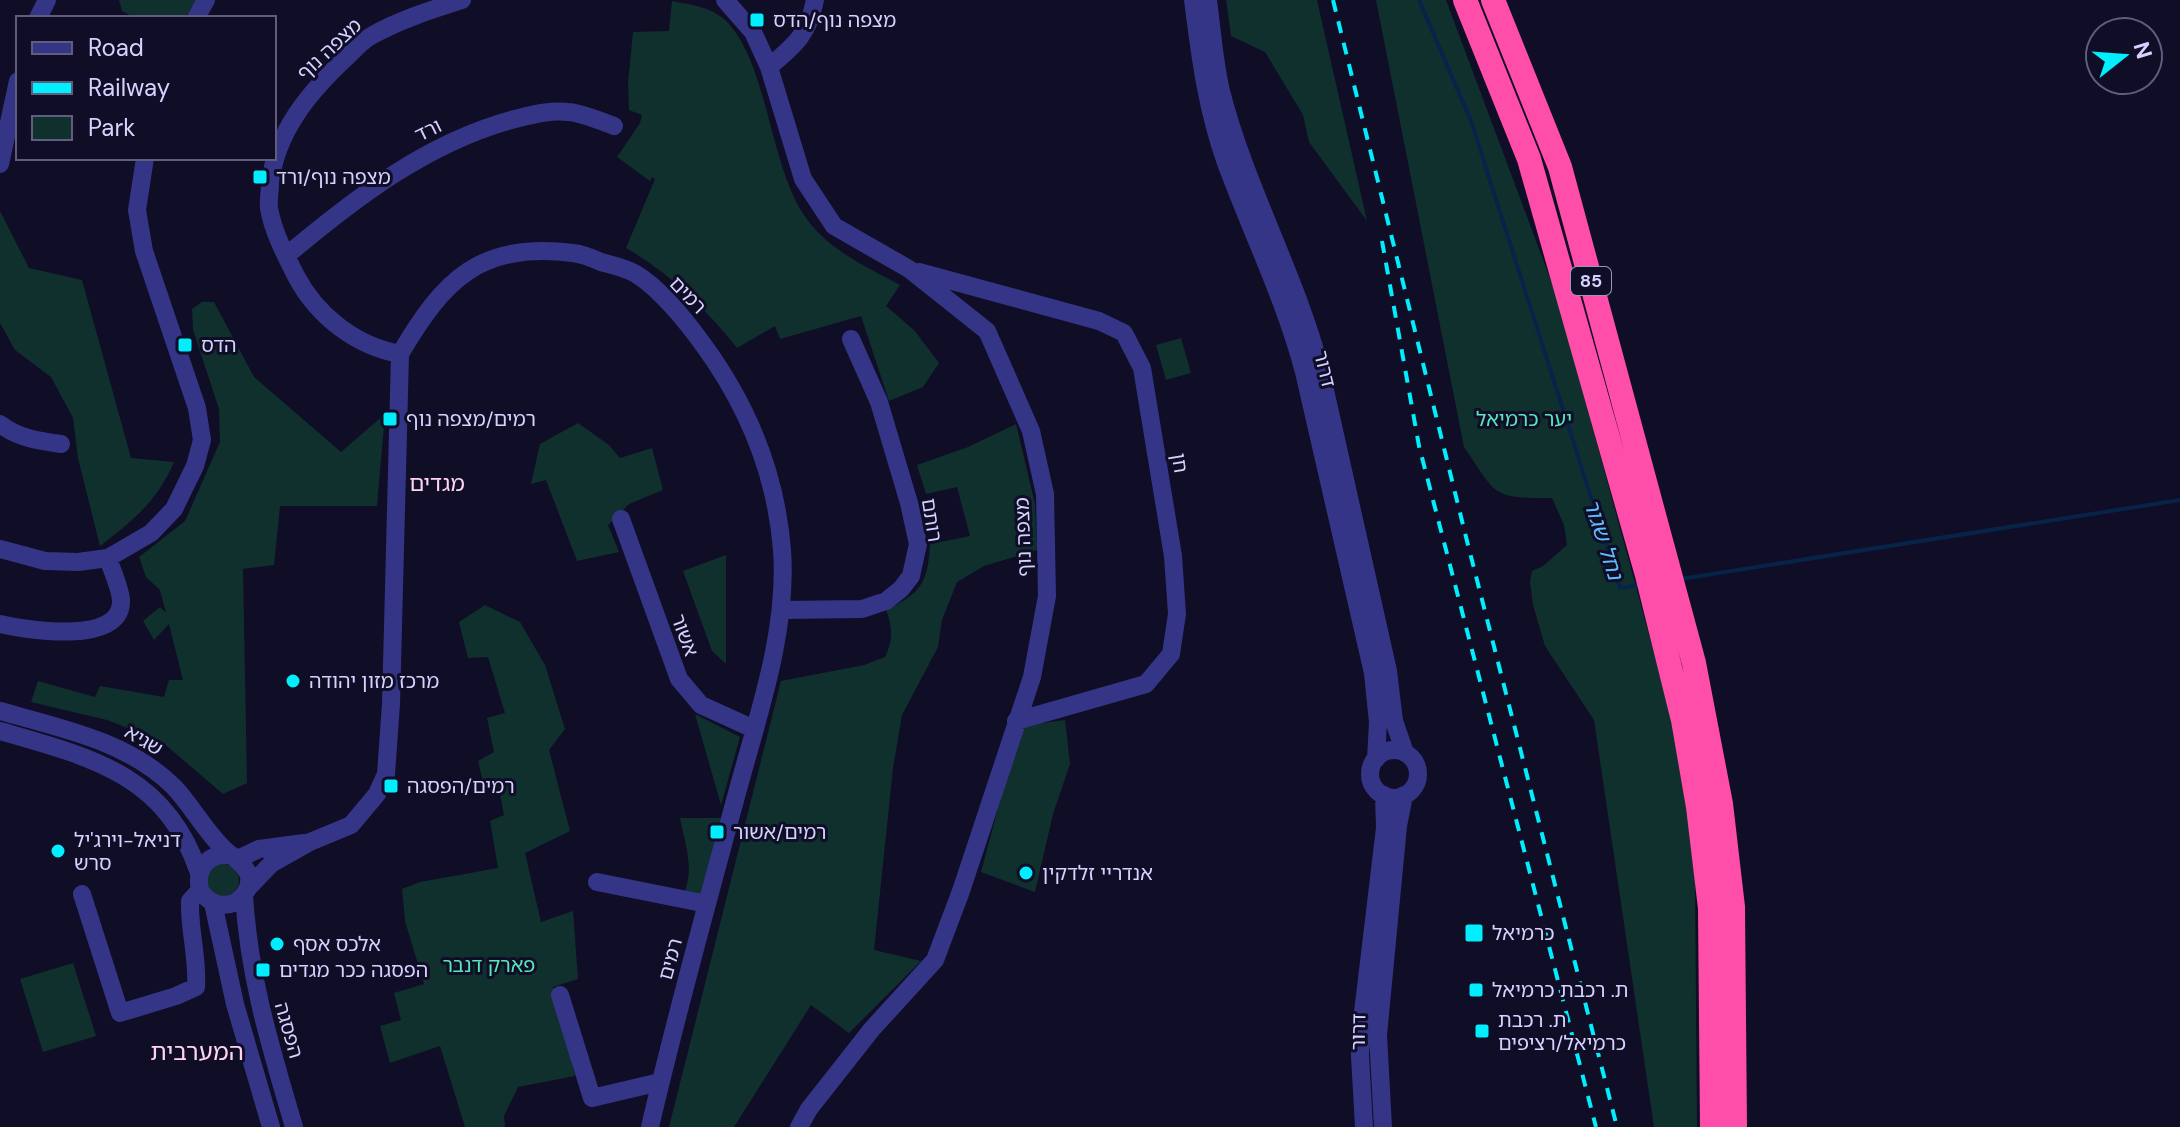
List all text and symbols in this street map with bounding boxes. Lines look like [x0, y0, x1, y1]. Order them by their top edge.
place label: מצפה נוף/הדס [773, 7, 896, 33]
marker: מצפה נוף/הדס [748, 11, 766, 29]
street label: מצפה נוף [291, 12, 367, 86]
legend [16, 16, 276, 160]
north arrow [2084, 16, 2164, 96]
text: Road [88, 32, 144, 63]
text: N [2126, 38, 2159, 62]
text: Railway [88, 72, 170, 103]
text: Park [88, 112, 135, 143]
street label: ורד [410, 112, 446, 148]
place label: מצפה נוף/ורד [276, 164, 391, 190]
marker: מצפה נוף/ורד [251, 168, 269, 186]
road number: 85 [1571, 267, 1611, 295]
street label: רמים [664, 271, 712, 319]
place label: הדס [201, 332, 237, 358]
marker: הדס [176, 336, 194, 354]
street label: דרור [1308, 348, 1342, 390]
place label: רמים/מצפה נוף [406, 406, 536, 432]
park label: יער כרמיאל [1476, 406, 1572, 432]
marker: רמים/מצפה נוף [381, 410, 399, 428]
street label: חן [1166, 451, 1194, 475]
district label: מגדים [409, 469, 465, 498]
water label: נחל שגור [1577, 495, 1631, 585]
street label: רותם [916, 496, 948, 544]
street label: מצפה נוף [1009, 497, 1037, 577]
street label: אשור [665, 610, 705, 660]
place label: מרכז מזון יהודה [309, 668, 439, 694]
marker: מרכז מזון יהודה [284, 672, 302, 690]
street label: שגיא [120, 719, 168, 761]
place label: רמים/הפסגה [407, 773, 515, 799]
marker: רמים/הפסגה [382, 777, 400, 795]
place label: רמים/אשור [733, 819, 826, 845]
marker: רמים/אשור [708, 823, 726, 841]
place label: דניאל-וירג'יל סרש [74, 827, 181, 876]
marker: דניאל-וירג'יל סרש [49, 842, 67, 860]
place label: אנדריי זלדקין [1042, 860, 1153, 886]
marker: אנדריי זלדקין [1017, 864, 1035, 882]
place label: כרמיאל [1492, 920, 1555, 946]
marker: כרמיאל [1463, 922, 1485, 944]
place label: אלכס אסף [293, 931, 381, 957]
marker: אלכס אסף [268, 935, 286, 953]
street label: רמים [652, 935, 688, 983]
park label: פארק דנבר [443, 952, 535, 978]
place label: הפסגה ככר מגדים [279, 957, 428, 983]
marker: הפסגה ככר מגדים [254, 961, 272, 979]
place label: ת. רכבת כרמיאל [1492, 977, 1629, 1003]
marker: ת. רכבת כרמיאל [1467, 981, 1485, 999]
street label: הפסגה [269, 999, 309, 1061]
place label: ת. רכבת כרמיאל/רציפים [1498, 1007, 1626, 1056]
street label: דרור [1345, 1013, 1371, 1051]
marker: ת. רכבת כרמיאל/רציפים [1473, 1022, 1491, 1040]
district label: המערבית [150, 1036, 244, 1067]

